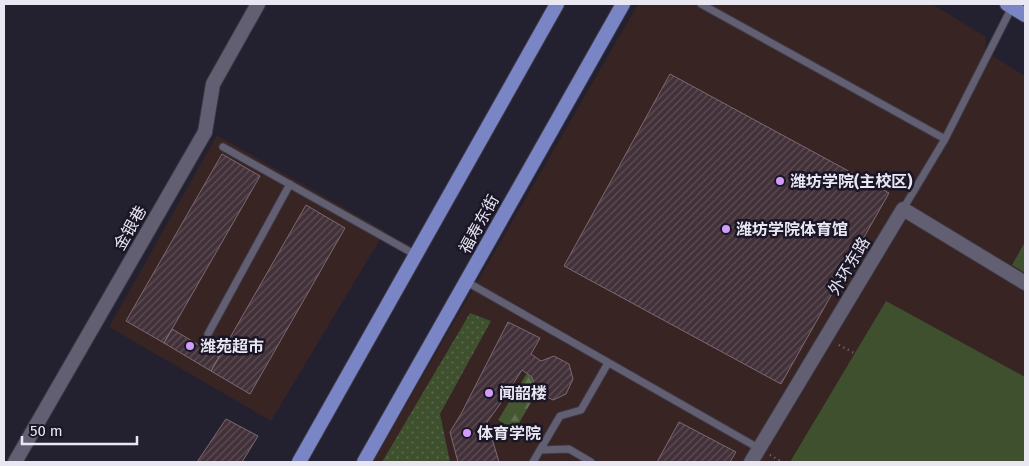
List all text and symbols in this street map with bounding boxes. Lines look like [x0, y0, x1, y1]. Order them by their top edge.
place label: 潍坊学院(主校区) [790, 172, 912, 191]
marker: 潍坊学院(主校区) [774, 175, 786, 187]
street label: 福寿东街 [455, 191, 503, 257]
street label: 金银巷 [110, 202, 150, 254]
place label: 潍坊学院体育馆 [736, 220, 848, 239]
marker: 潍坊学院体育馆 [720, 223, 732, 235]
street label: 外环东路 [824, 234, 874, 298]
place label: 潍苑超市 [200, 337, 264, 356]
marker: 潍苑超市 [184, 340, 196, 352]
place label: 闻韶楼 [499, 384, 547, 403]
marker: 闻韶楼 [483, 387, 495, 399]
scale bar [22, 414, 138, 446]
text: 50 m [30, 422, 63, 440]
place label: 体育学院 [477, 424, 541, 443]
marker: 体育学院 [461, 427, 473, 439]

